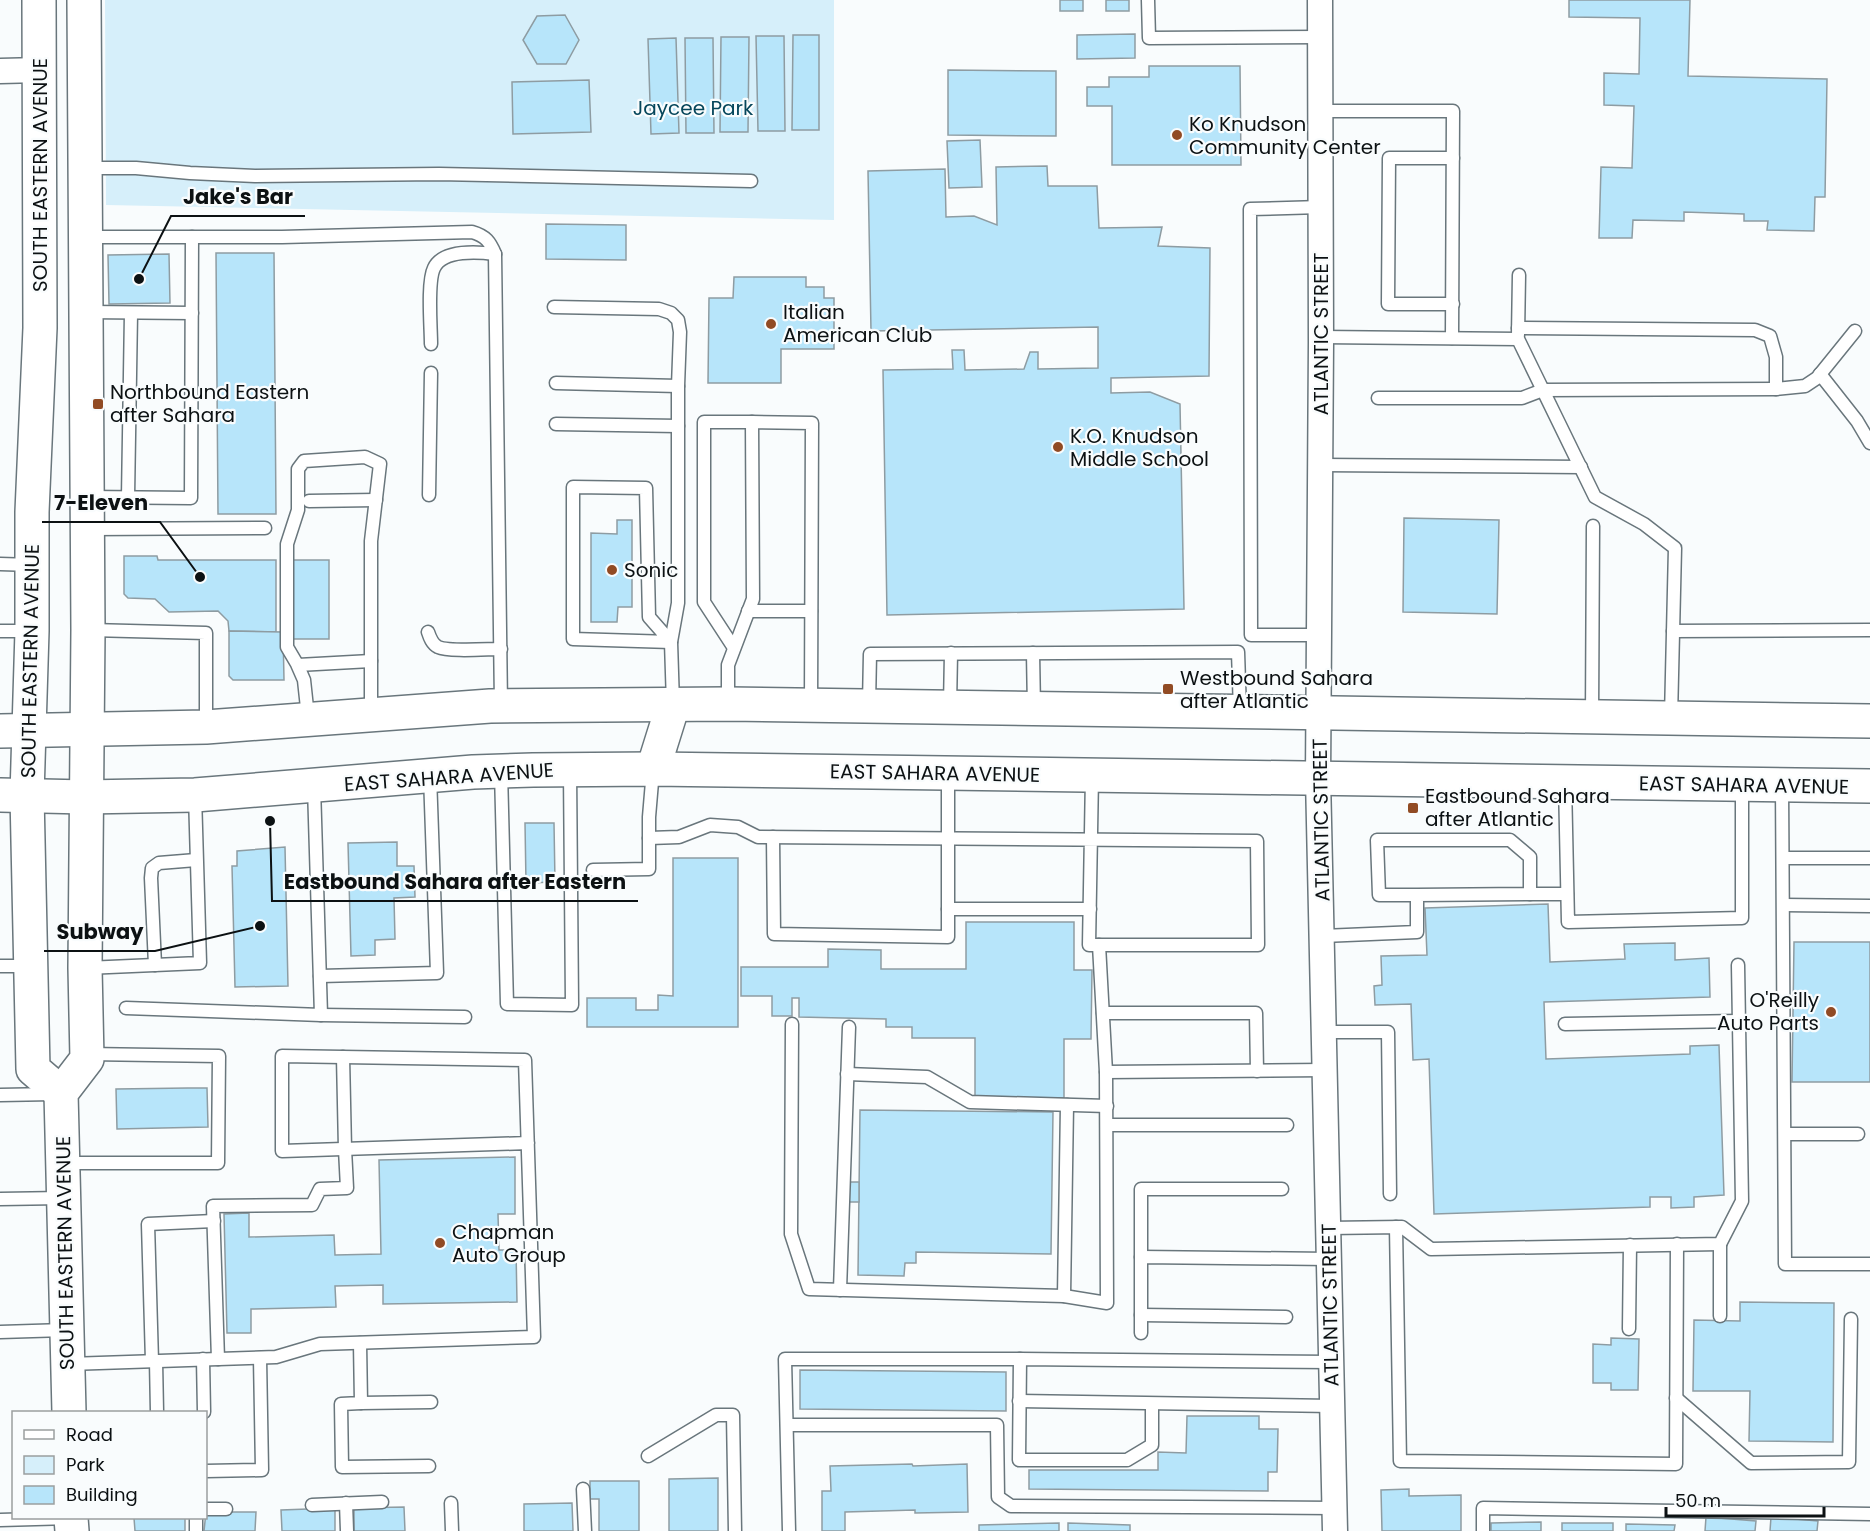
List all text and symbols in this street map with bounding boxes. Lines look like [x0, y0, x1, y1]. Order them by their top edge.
street label: SOUTH EASTERN AVENUE [26, 58, 54, 292]
park label: Jaycee Park [633, 94, 754, 122]
place label: Ko Knudson Community Center [1189, 110, 1381, 161]
marker: Ko Knudson Community Center [1170, 128, 1184, 142]
callout: Jake's Bar [171, 177, 305, 216]
text: Jake's Bar [183, 182, 293, 211]
street label: ATLANTIC STREET [1307, 252, 1335, 416]
place label: Italian American Club [783, 298, 932, 349]
marker: Italian American Club [764, 317, 778, 331]
place label: Northbound Eastern after Sahara [110, 378, 309, 429]
marker: Northbound Eastern after Sahara [91, 397, 105, 411]
place label: K.O. Knudson Middle School [1070, 422, 1209, 473]
marker: K.O. Knudson Middle School [1051, 440, 1065, 454]
callout: 7-Eleven [42, 483, 160, 522]
text: 7-Eleven [54, 488, 148, 517]
street label: SOUTH EASTERN AVENUE [14, 544, 46, 778]
place label: Sonic [624, 556, 678, 584]
marker: Sonic [605, 563, 619, 577]
place label: Westbound Sahara after Atlantic [1180, 664, 1373, 715]
marker: Westbound Sahara after Atlantic [1161, 682, 1175, 696]
street label: ATLANTIC STREET [1306, 738, 1336, 902]
street label: EAST SAHARA AVENUE [343, 756, 555, 798]
street label: EAST SAHARA AVENUE [830, 757, 1040, 789]
street label: EAST SAHARA AVENUE [1639, 769, 1849, 801]
place label: Eastbound Sahara after Atlantic [1425, 782, 1610, 833]
marker: Eastbound Sahara after Atlantic [1406, 801, 1420, 815]
callout: Eastbound Sahara after Eastern [272, 862, 638, 901]
text: Eastbound Sahara after Eastern [284, 867, 626, 896]
callout: Subway [44, 912, 155, 951]
text: Subway [56, 917, 144, 946]
place label: O'Reilly Auto Parts [1717, 986, 1819, 1037]
marker: O'Reilly Auto Parts [1824, 1005, 1838, 1019]
street label: SOUTH EASTERN AVENUE [49, 1136, 81, 1370]
place label: Chapman Auto Group [452, 1218, 566, 1269]
street label: ATLANTIC STREET [1315, 1223, 1345, 1387]
marker: Chapman Auto Group [433, 1236, 447, 1250]
legend [12, 1411, 207, 1519]
text: Road [66, 1422, 113, 1447]
text: Park [66, 1452, 105, 1477]
scale bar [1666, 1480, 1824, 1518]
text: Building [66, 1482, 138, 1507]
text: 50 m [1675, 1488, 1721, 1513]

